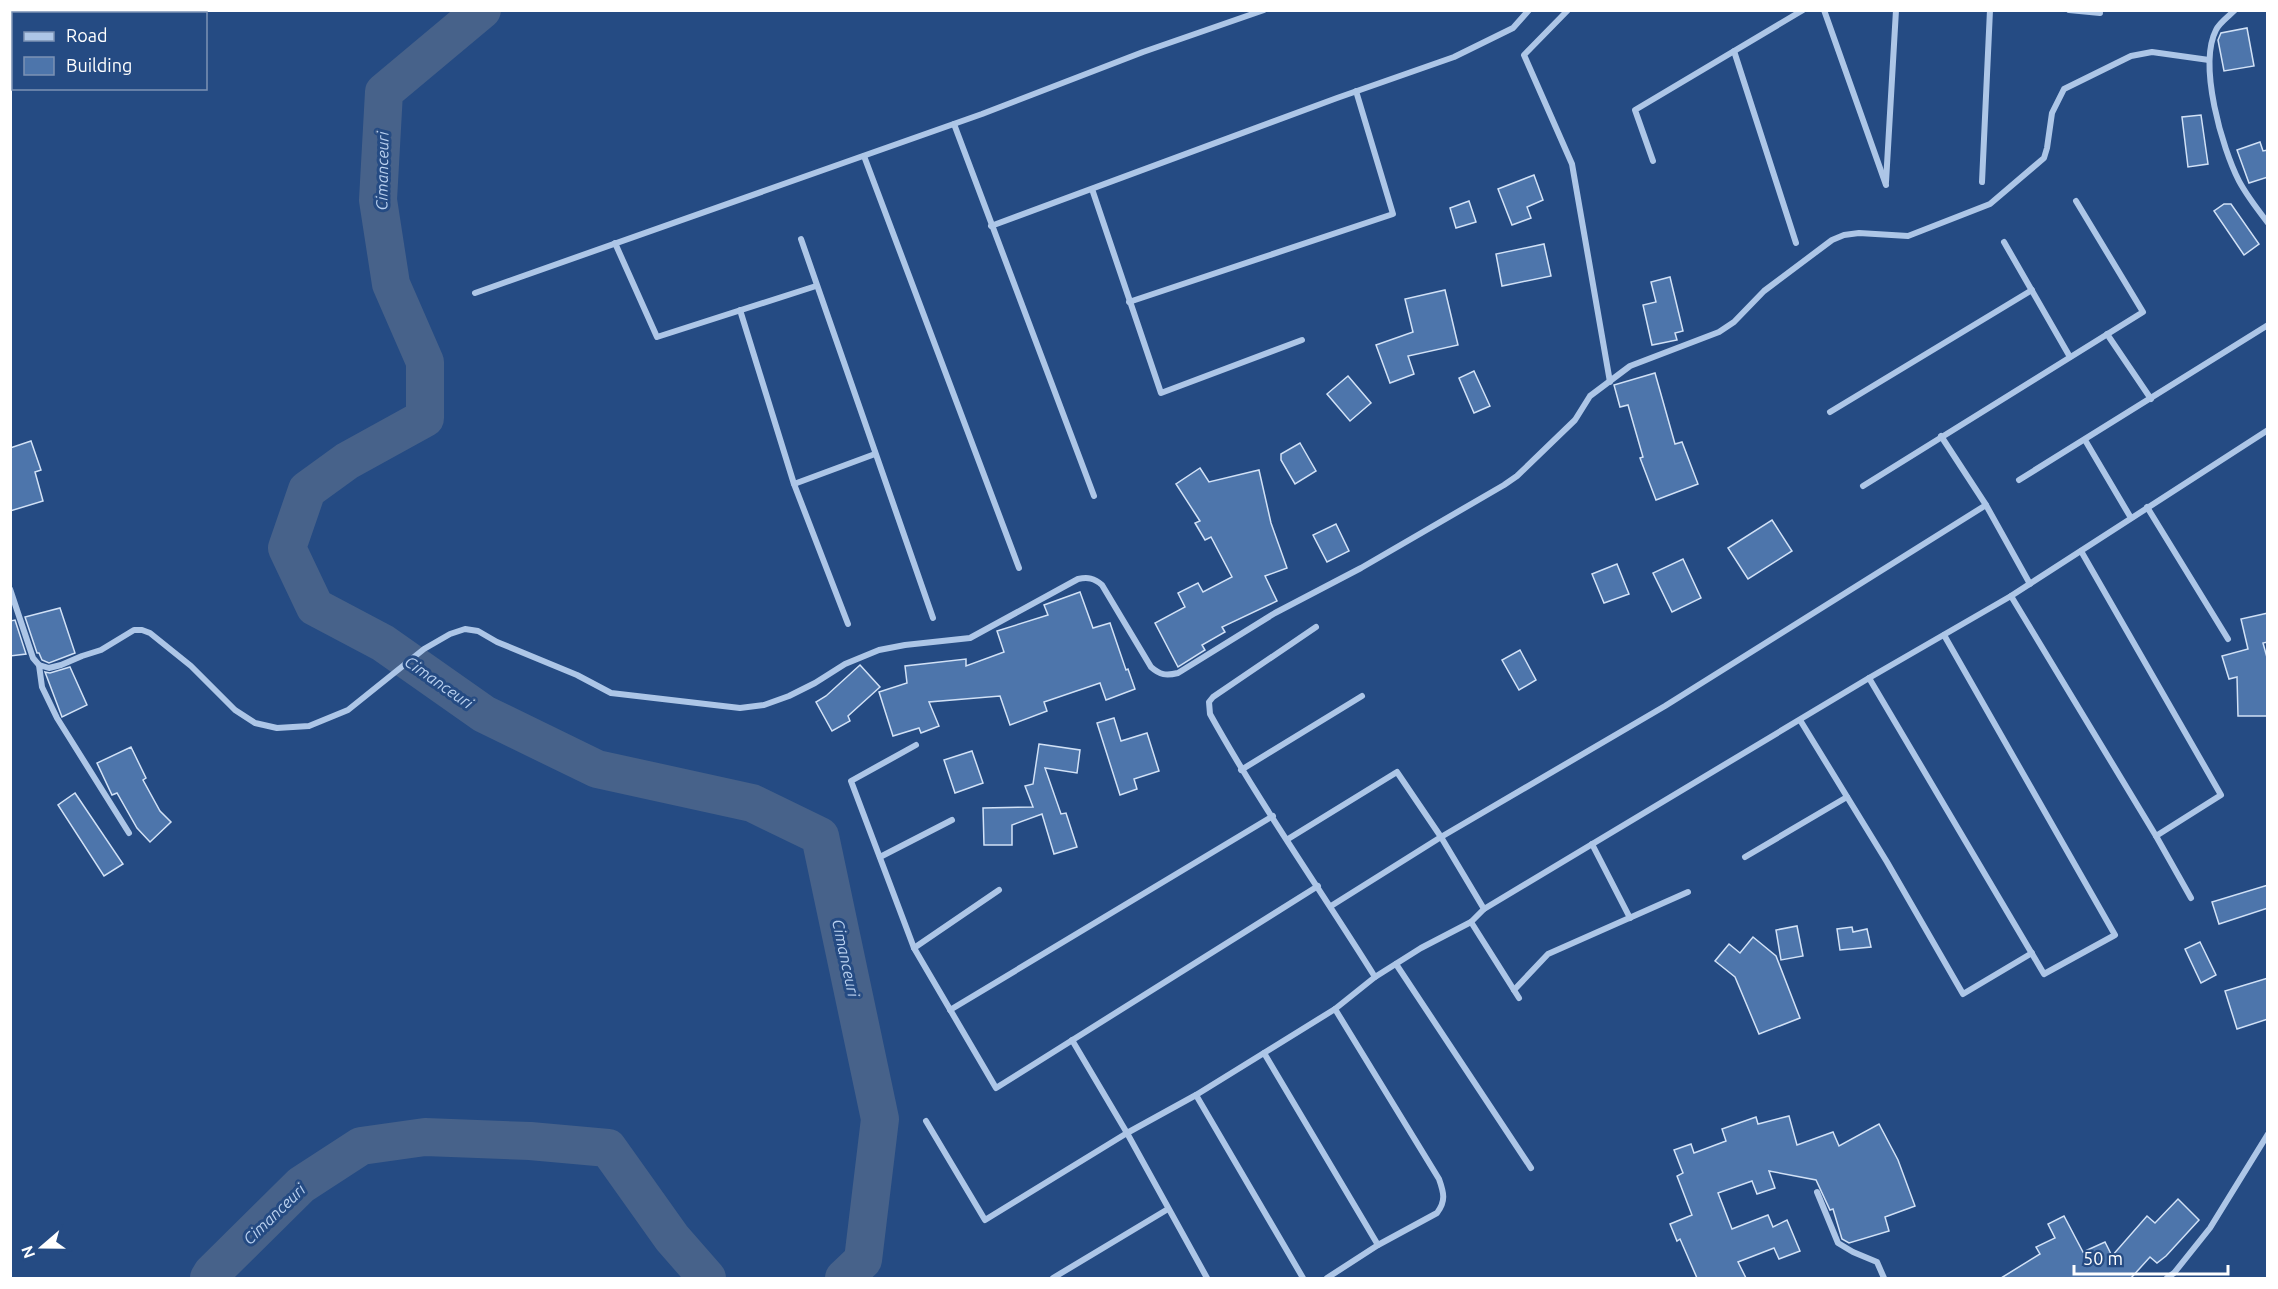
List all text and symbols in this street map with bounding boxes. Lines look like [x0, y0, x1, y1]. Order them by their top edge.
legend [12, 12, 207, 90]
text: Road [66, 25, 108, 45]
text: Building [66, 55, 132, 75]
water label: Cimanceuri [372, 130, 392, 211]
water label: Cimanceuri [401, 652, 477, 713]
water label: Cimanceuri [829, 917, 863, 999]
water label: Cimanceuri [239, 1179, 309, 1248]
north arrow [12, 1217, 72, 1277]
scale bar [2074, 1238, 2228, 1276]
text: N [17, 1243, 38, 1261]
text: 50 m [2083, 1248, 2123, 1268]

